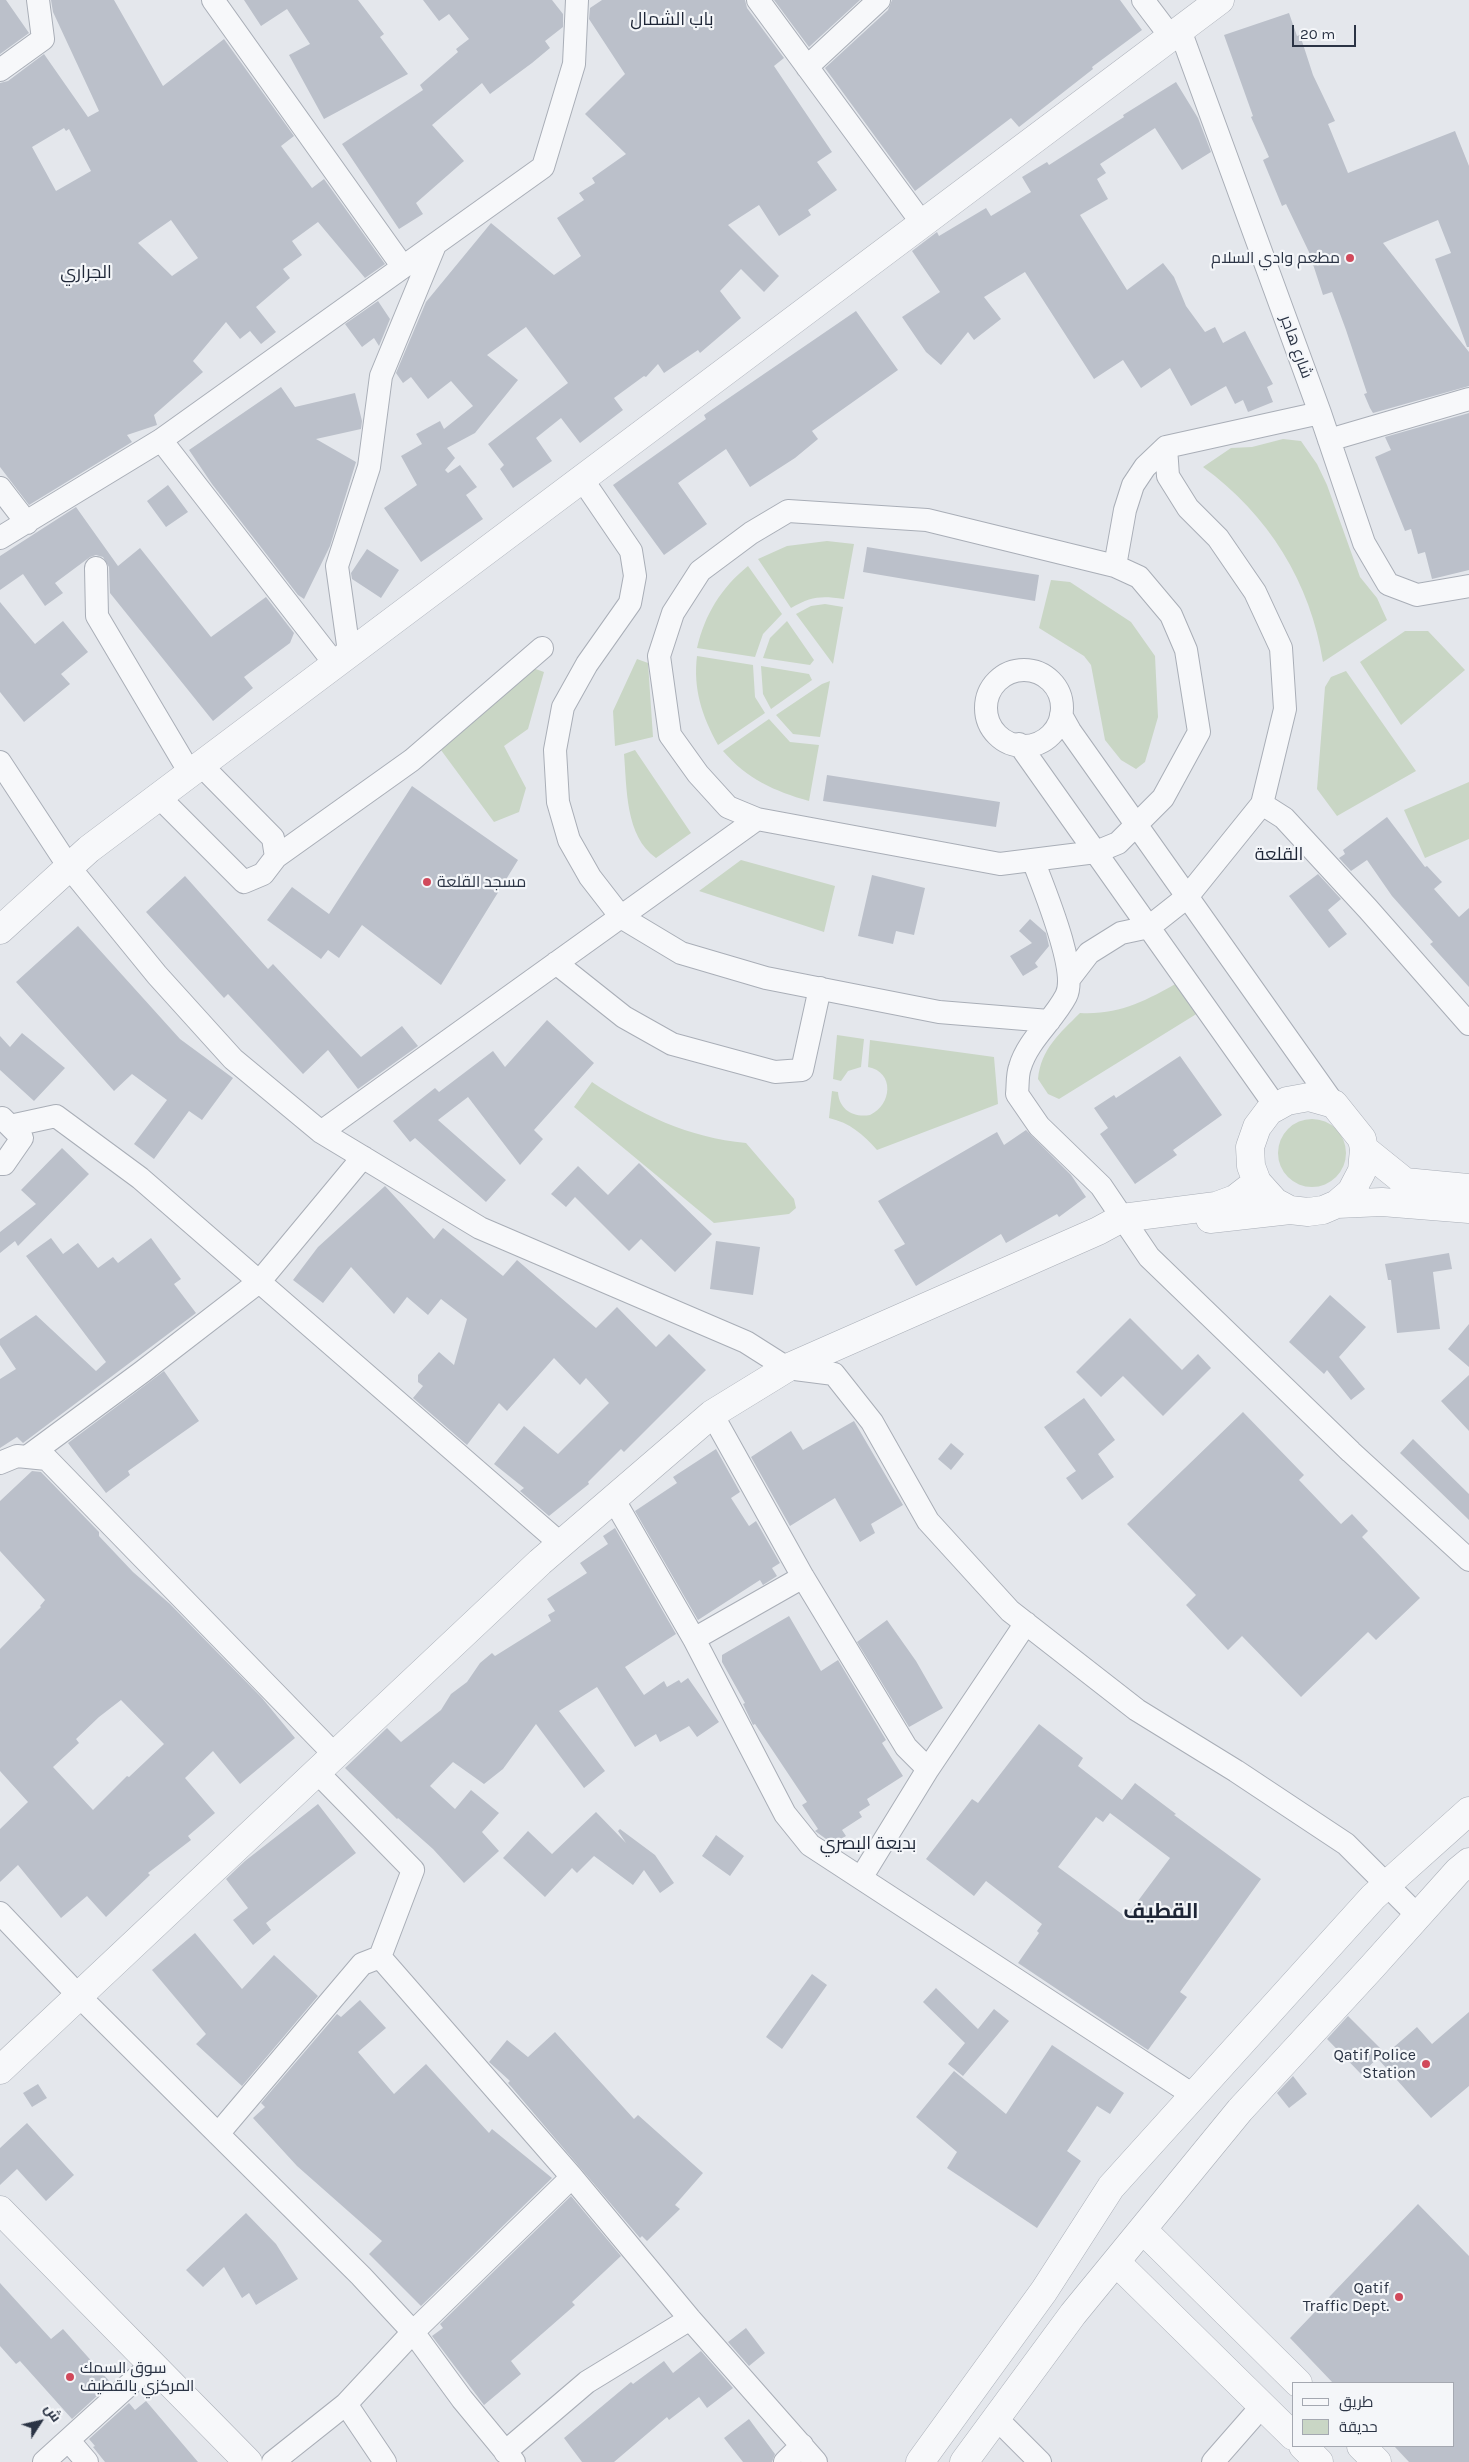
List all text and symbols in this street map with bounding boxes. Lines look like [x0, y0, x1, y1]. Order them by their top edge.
district label: باب الشمال [630, 9, 714, 31]
scale bar [1294, 15, 1358, 47]
text: 20 m [1300, 25, 1335, 43]
place label: مطعم وادي السلام [1211, 248, 1340, 268]
marker: مطعم وادي السلام [1344, 252, 1356, 264]
district label: الجراري [60, 262, 112, 284]
street label: شارع هاجر [1276, 313, 1316, 381]
district label: القلعة [1255, 844, 1303, 866]
place label: مسجد القلعة [437, 872, 526, 892]
marker: مسجد القلعة [421, 876, 433, 888]
district label: بديعة البصري [820, 1833, 916, 1855]
district label: القطيف [1123, 1899, 1199, 1925]
place label: Qatif Police Station [1333, 2045, 1416, 2083]
marker: Qatif Police Station [1420, 2058, 1432, 2070]
place label: Qatif Traffic Dept. [1303, 2278, 1389, 2316]
marker: Qatif Traffic Dept. [1393, 2291, 1405, 2303]
place label: سوق السمك المركزي بالقطيف [80, 2358, 194, 2396]
marker: سوق السمك المركزي بالقطيف [64, 2371, 76, 2383]
legend [1292, 2382, 1454, 2447]
text: طريق [1339, 2393, 1373, 2411]
north arrow [15, 2397, 65, 2447]
text: ش [41, 2401, 65, 2425]
text: حديقة [1339, 2418, 1378, 2436]

